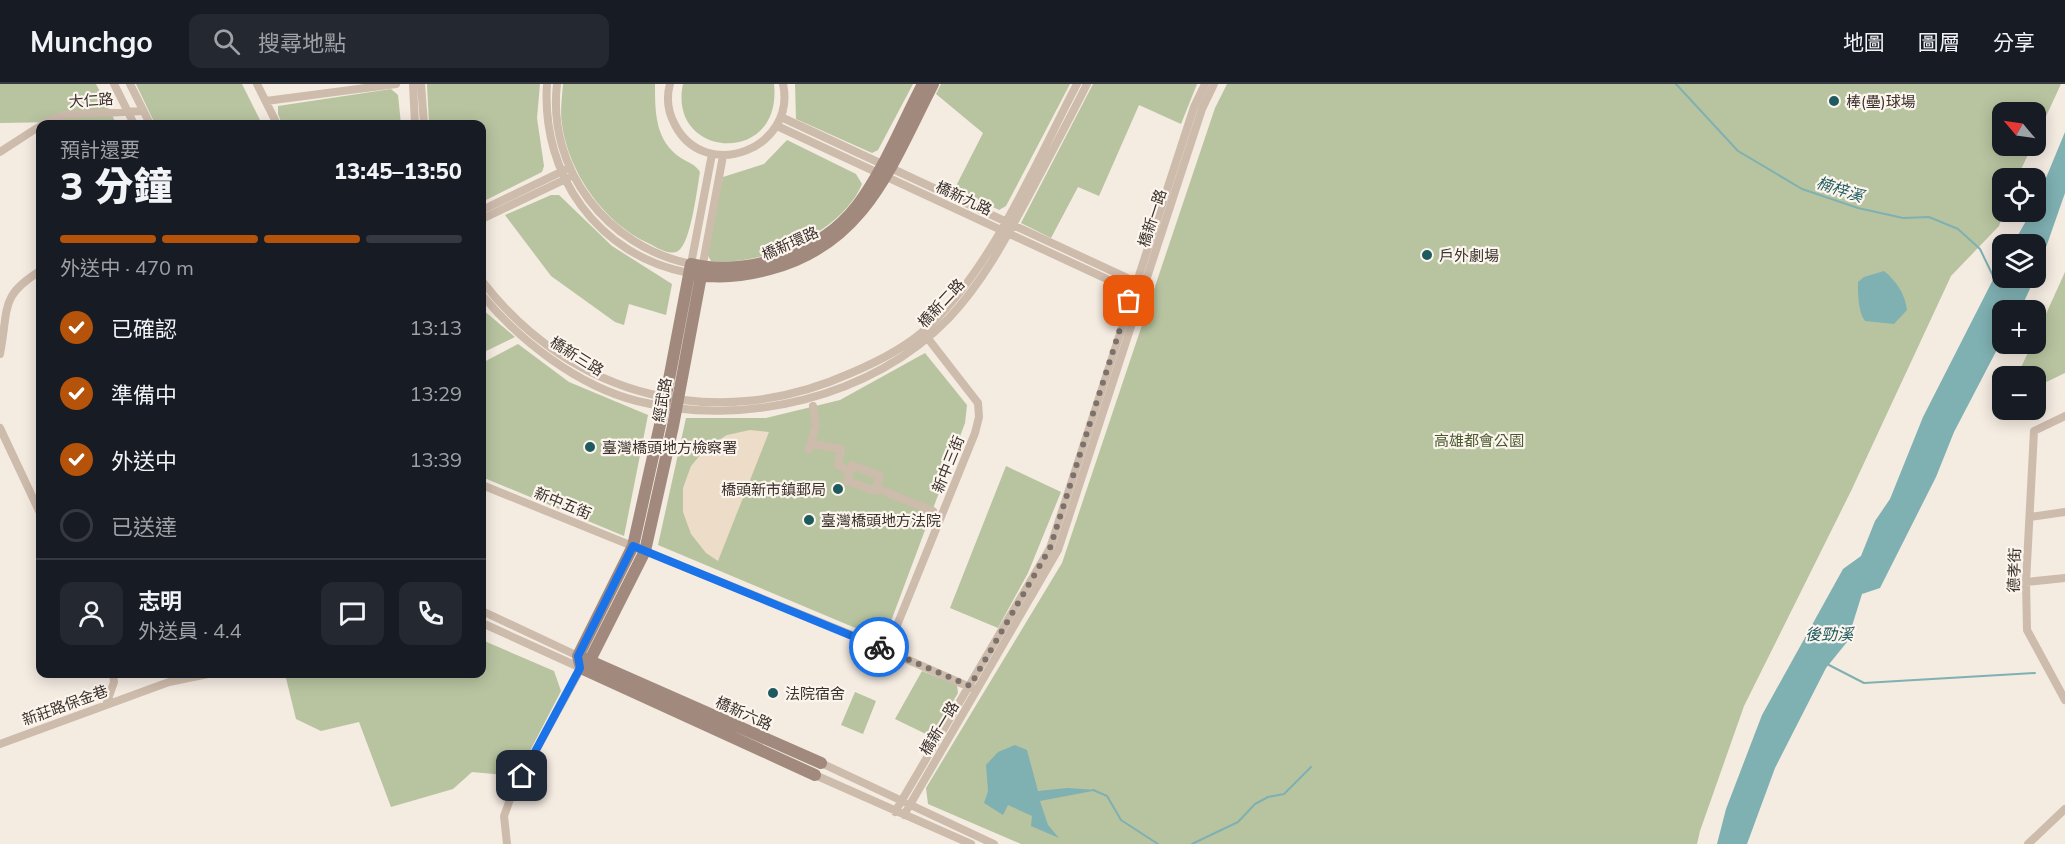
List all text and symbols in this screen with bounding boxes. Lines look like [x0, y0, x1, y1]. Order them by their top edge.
search box [189, 14, 609, 68]
text: Munchgo [30, 24, 153, 59]
icon: search [210, 25, 243, 58]
text: 搜尋地點 [258, 29, 346, 57]
text: 地圖 [1843, 29, 1885, 55]
text: 圖層 [1918, 29, 1960, 55]
text: 分享 [1993, 29, 2035, 55]
street label: 大仁路 [68, 89, 114, 111]
place label: 棒(壘)球場 [1846, 92, 1916, 111]
marker: 棒(壘)球場 [1827, 94, 1841, 108]
north arrow [1992, 102, 2046, 156]
map controls [1992, 102, 2046, 420]
text: 預計還要 [60, 137, 140, 162]
text: 13:45–13:50 [334, 157, 462, 185]
text: 3 分鐘 [60, 161, 172, 210]
button: locate [1992, 168, 2046, 222]
water label: 楠梓溪 [1814, 172, 1868, 207]
street label: 橋新九路 [933, 177, 995, 219]
street label: 橋新一路 [1134, 187, 1170, 249]
street label: 橋新環路 [759, 222, 821, 264]
button: layers [1992, 234, 2046, 288]
place label: 戶外劇場 [1439, 246, 1499, 265]
marker: 戶外劇場 [1420, 248, 1434, 262]
text: 外送中 · 470 m [60, 255, 194, 280]
street label: 橋新二路 [914, 275, 968, 331]
pin [1103, 275, 1154, 326]
icon: bag [1112, 284, 1145, 317]
button: + [1992, 300, 2046, 354]
icon: check [60, 311, 93, 344]
text: 已確認 [111, 315, 177, 343]
text: 13:13 [409, 315, 462, 340]
street label: 橋新三路 [547, 332, 607, 380]
button: − [1992, 366, 2046, 420]
street label: 經武路 [649, 376, 675, 424]
icon: check [60, 377, 93, 410]
text: 準備中 [111, 381, 177, 409]
text: 13:29 [409, 381, 462, 406]
park label: 高雄都會公園 [1434, 431, 1524, 450]
street label: 新中三街 [928, 433, 968, 495]
place label: 臺灣橋頭地方檢察署 [602, 438, 737, 457]
marker: 臺灣橋頭地方檢察署 [583, 440, 597, 454]
icon: check [60, 443, 93, 476]
text: 外送中 [111, 447, 177, 475]
text: 13:39 [409, 447, 462, 472]
place label: 橋頭新市鎮郵局 [721, 480, 826, 499]
marker: 橋頭新市鎮郵局 [831, 482, 845, 496]
street label: 新中五街 [532, 483, 594, 523]
place label: 臺灣橋頭地方法院 [821, 511, 941, 530]
text: 已送達 [111, 513, 177, 541]
marker: 臺灣橋頭地方法院 [802, 513, 816, 527]
street label: 德孝街 [2004, 547, 2024, 593]
button: person [60, 582, 123, 645]
button: chat [321, 582, 384, 645]
button: phone [399, 582, 462, 645]
text: 志明 [138, 587, 182, 615]
courier [849, 617, 909, 677]
text: 外送員 · 4.4 [138, 618, 242, 643]
water label: 後勁溪 [1805, 624, 1855, 644]
icon: bike [863, 631, 896, 664]
street label: 新莊路保金巷 [19, 681, 111, 729]
place label: 法院宿舍 [785, 684, 845, 703]
marker: 法院宿舍 [766, 686, 780, 700]
street label: 橋新六路 [713, 692, 775, 734]
street label: 橋新一路 [915, 697, 963, 759]
pin [496, 750, 547, 801]
icon: home [505, 759, 538, 792]

